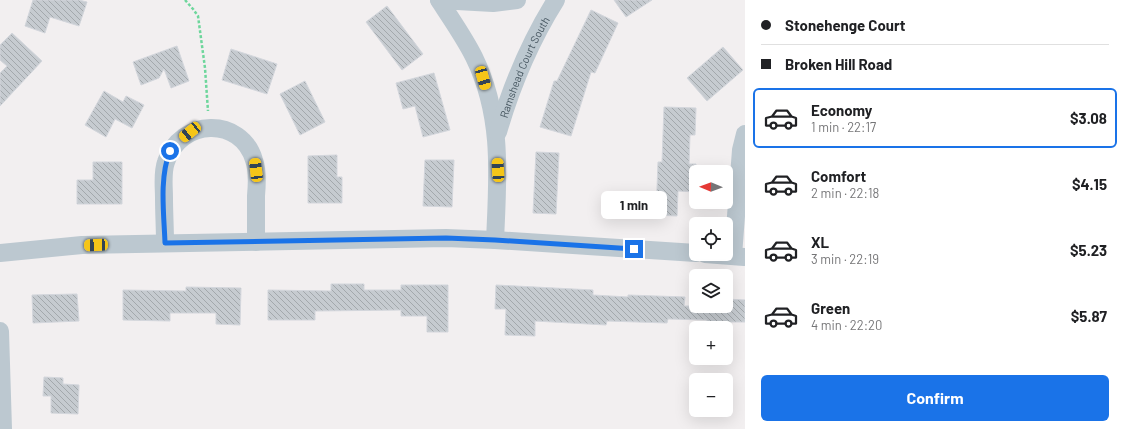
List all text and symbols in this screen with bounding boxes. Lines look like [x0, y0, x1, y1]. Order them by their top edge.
street label: Ramshead Court South [496, 14, 551, 119]
text: Stonehenge Court [785, 16, 905, 34]
text: Broken Hill Road [785, 55, 892, 73]
car [474, 65, 492, 91]
icon: car [763, 100, 799, 136]
text: Economy [811, 101, 872, 119]
text: $3.08 [1070, 109, 1107, 127]
text: 1 min · 22:17 [811, 119, 876, 135]
car [177, 120, 203, 144]
route start [161, 142, 179, 160]
car [249, 157, 263, 183]
car [491, 158, 505, 182]
north arrow [689, 165, 733, 209]
map controls [689, 165, 733, 417]
icon: car [763, 166, 799, 202]
text: Comfort [811, 167, 866, 185]
text: $4.15 [1072, 175, 1107, 193]
text: 2 min · 22:18 [811, 185, 879, 201]
callout: 1 min [601, 191, 667, 219]
text: 1 min [620, 197, 648, 213]
button: locate [689, 217, 733, 261]
icon: car [763, 232, 799, 268]
text: XL [811, 233, 829, 251]
car [84, 239, 108, 251]
route end [625, 240, 643, 258]
text: $5.23 [1070, 241, 1107, 259]
text: 3 min · 22:19 [811, 251, 879, 267]
button: layers [689, 269, 733, 313]
icon: car [763, 298, 799, 334]
text: Green [811, 299, 850, 317]
text: $5.87 [1071, 307, 1107, 325]
text: 4 min · 22:20 [811, 317, 882, 333]
button: + [689, 321, 733, 365]
button: − [689, 373, 733, 417]
button: Confirm [761, 375, 1109, 421]

